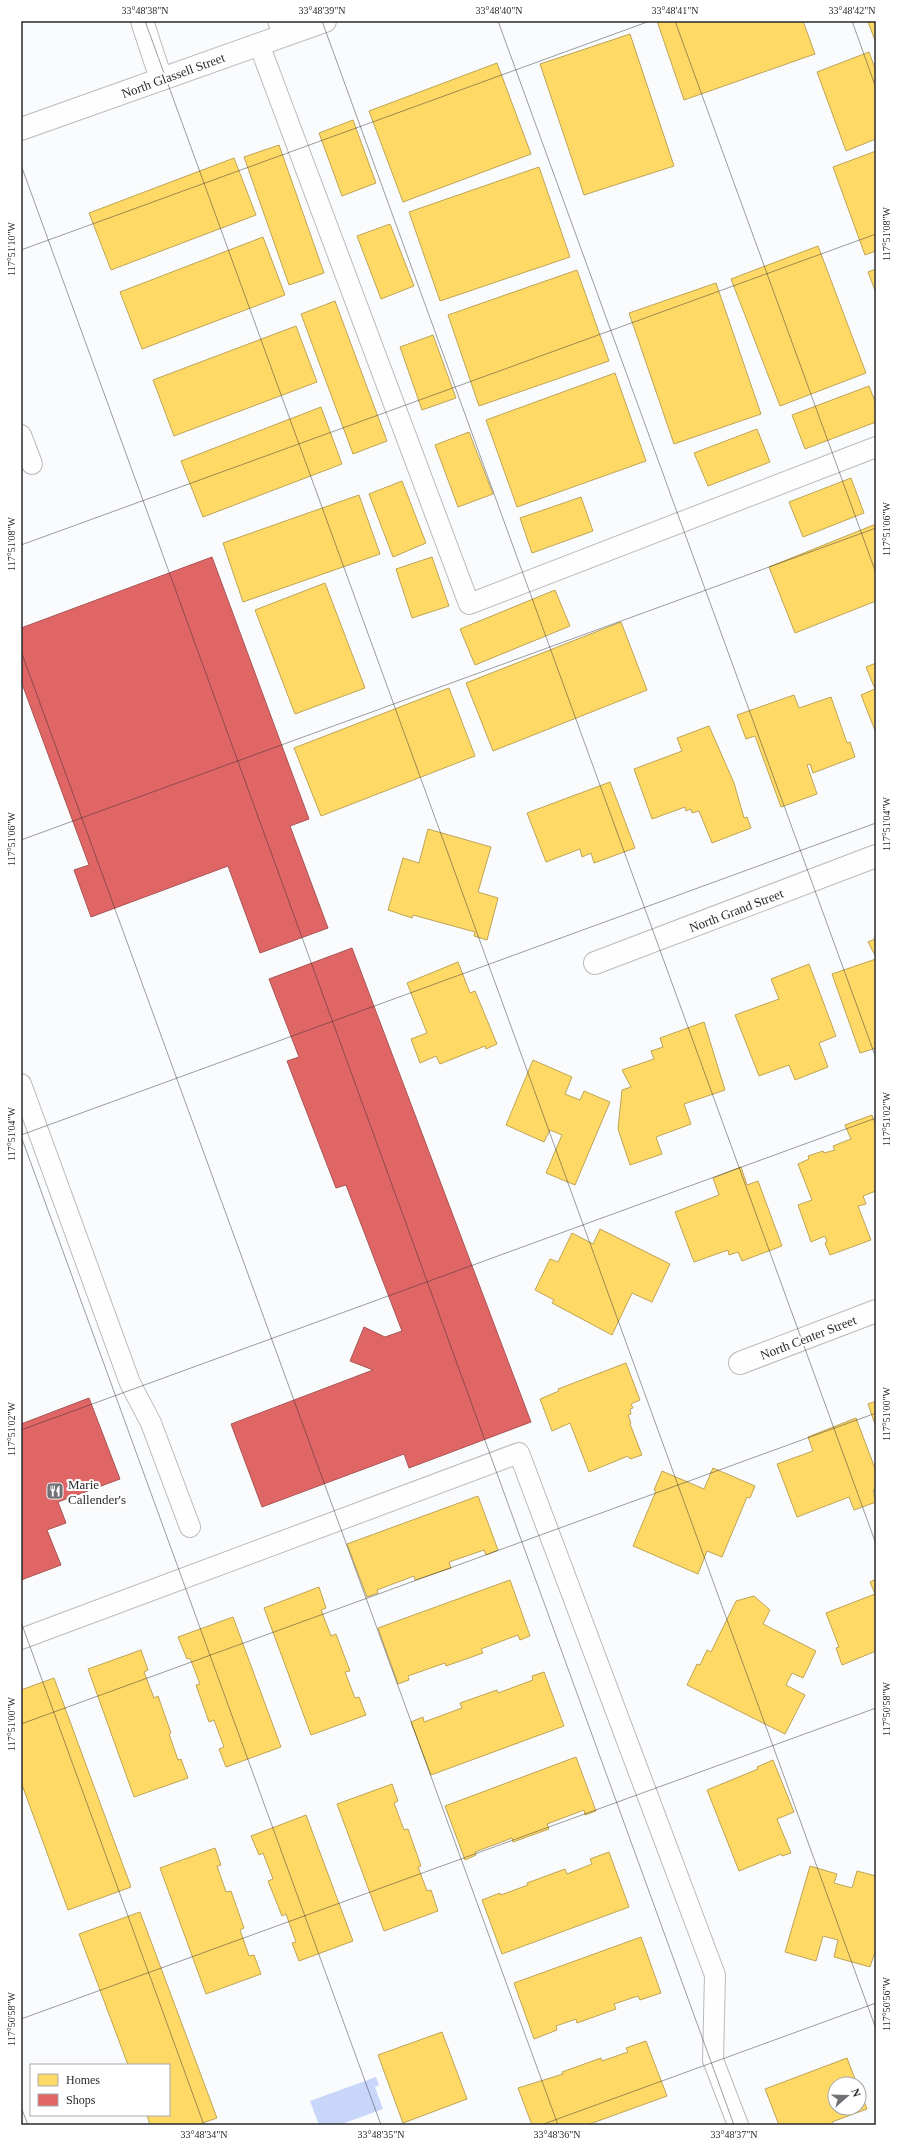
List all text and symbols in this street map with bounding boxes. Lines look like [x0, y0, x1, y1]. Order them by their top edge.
text: 33°48'38"N [121, 5, 169, 16]
text: 33°48'39"N [298, 5, 346, 16]
text: 33°48'40"N [475, 5, 523, 16]
text: 33°48'41"N [651, 5, 699, 16]
text: 33°48'42"N [828, 5, 876, 16]
street label: North Glassell Street [119, 50, 227, 101]
text: 117°51'08"W [881, 206, 892, 261]
text: 117°51'10"W [6, 221, 17, 276]
text: 117°51'06"W [881, 501, 892, 556]
text: 117°51'08"W [6, 516, 17, 571]
text: 117°51'04"W [881, 796, 892, 851]
text: 117°51'06"W [6, 811, 17, 866]
street label: North Grand Street [687, 885, 786, 935]
text: 117°51'02"W [881, 1091, 892, 1146]
text: 117°51'04"W [6, 1106, 17, 1161]
street label: North Center Street [758, 1312, 859, 1363]
text: 117°51'00"W [881, 1386, 892, 1441]
text: 117°51'02"W [6, 1401, 17, 1456]
place label: Marie Callender's [68, 1477, 126, 1507]
restaurant icon: Marie Callender's [45, 1481, 65, 1501]
text: 117°50'58"W [881, 1681, 892, 1736]
text: 117°51'00"W [6, 1696, 17, 1751]
text: 117°50'56"W [881, 1976, 892, 2031]
text: 117°50'58"W [6, 1991, 17, 2046]
legend [30, 2064, 170, 2116]
text: Homes [66, 2073, 100, 2087]
north arrow [827, 2076, 867, 2116]
text: N [849, 2087, 863, 2098]
text: Shops [66, 2093, 96, 2107]
text: 33°48'34"N [180, 2129, 228, 2140]
text: 33°48'35"N [357, 2129, 405, 2140]
text: 33°48'36"N [533, 2129, 581, 2140]
text: 33°48'37"N [710, 2129, 758, 2140]

